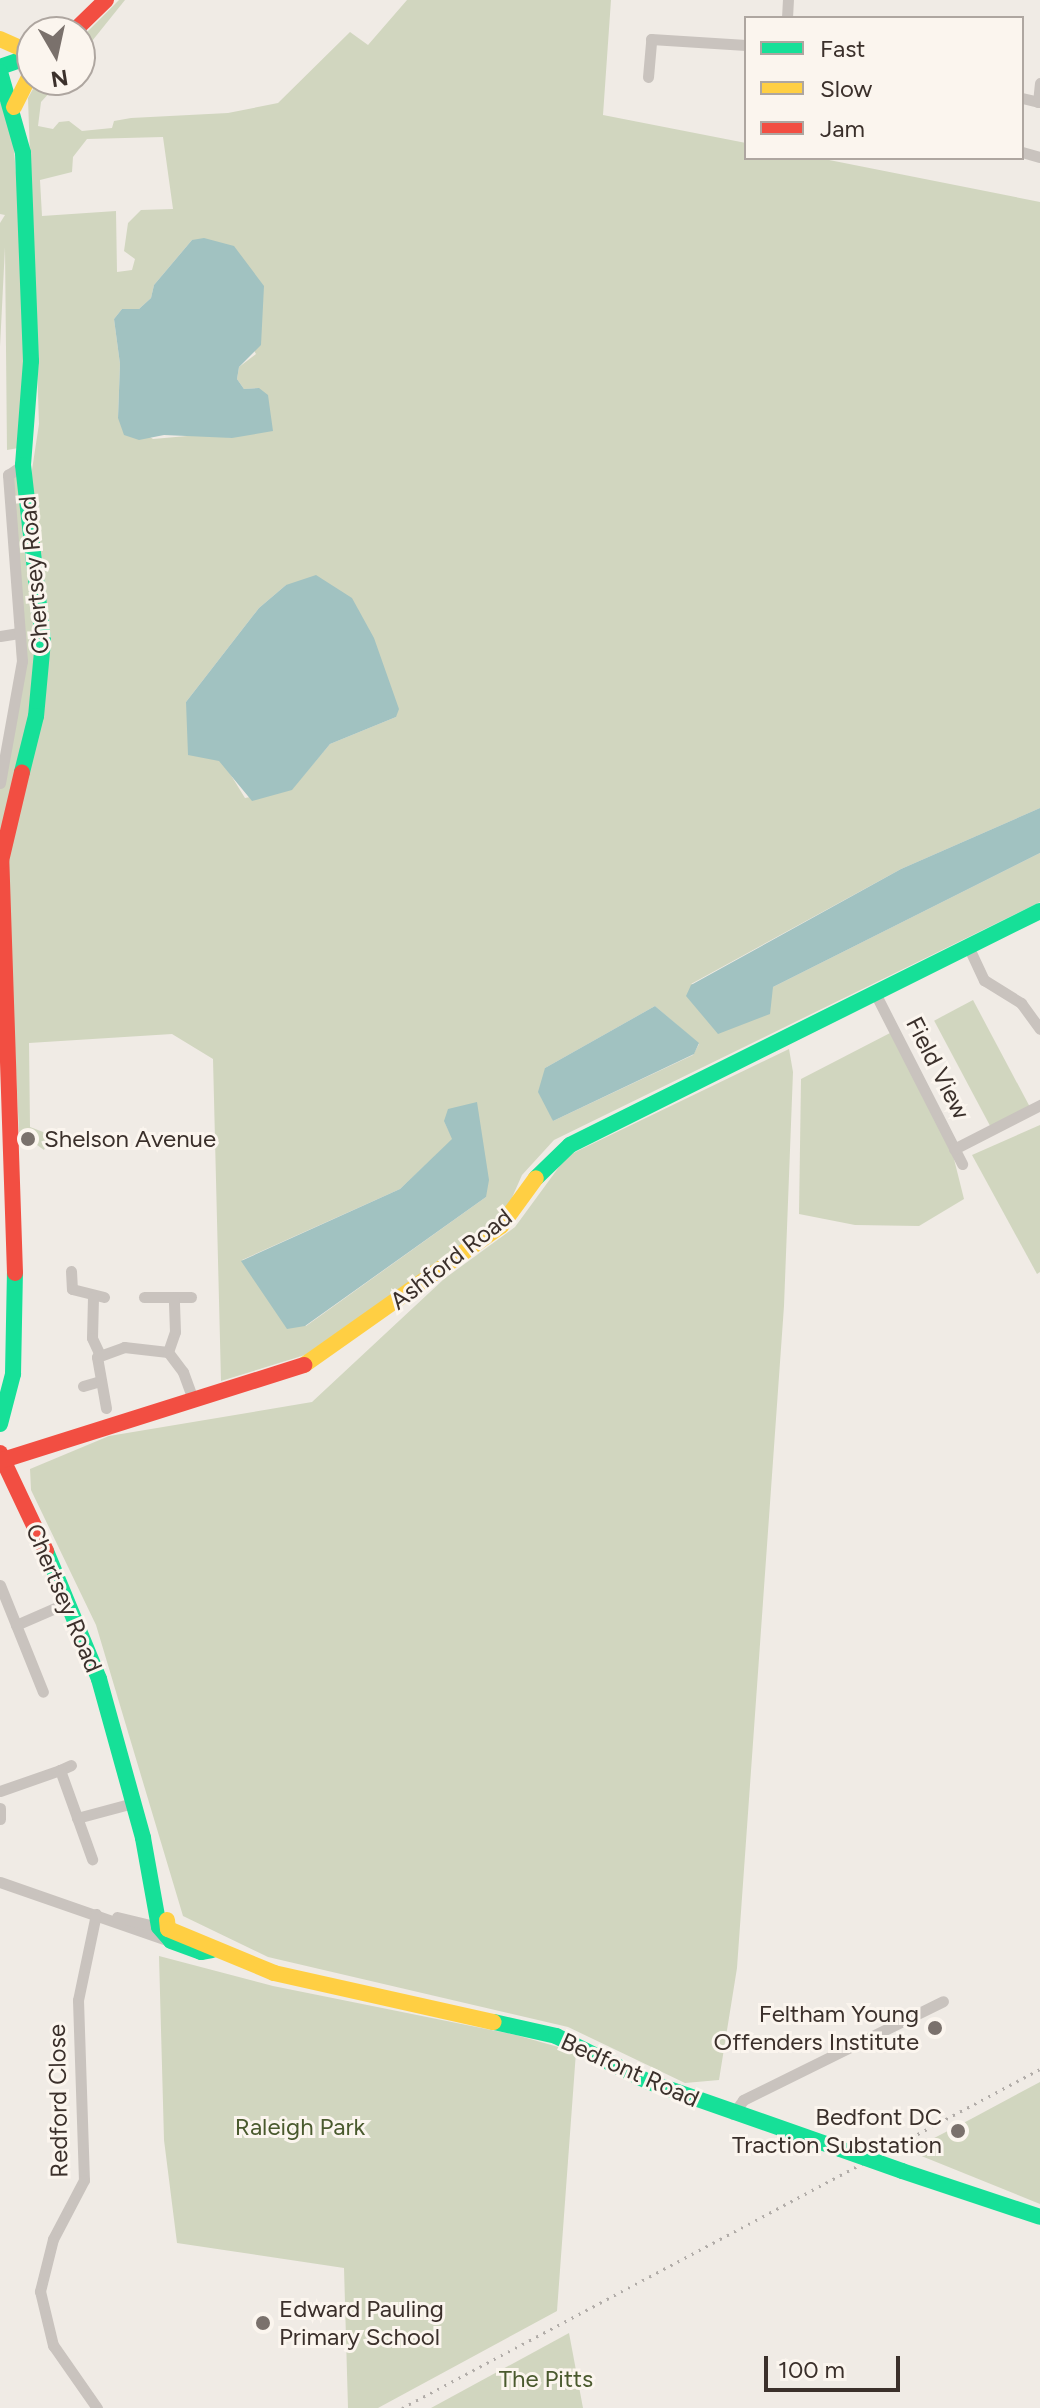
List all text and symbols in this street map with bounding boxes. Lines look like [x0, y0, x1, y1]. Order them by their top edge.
north arrow [16, 16, 96, 96]
legend [744, 16, 1024, 160]
text: Fast [820, 34, 865, 63]
text: N [49, 64, 70, 93]
text: Slow [820, 74, 872, 103]
text: Jam [820, 114, 865, 143]
street label: Chertsey Road [13, 495, 55, 655]
street label: Field View [900, 1012, 976, 1124]
place label: Shelson Avenue [44, 1125, 216, 1153]
marker: Shelson Avenue [19, 1130, 37, 1148]
street label: Ashford Road [384, 1202, 518, 1316]
street label: Chertsey Road [20, 1519, 108, 1677]
place label: Feltham Young Offenders Institute [714, 2000, 919, 2056]
marker: Feltham Young Offenders Institute [926, 2019, 944, 2037]
street label: Redford Close [42, 2024, 74, 2178]
street label: Bedfont Road [556, 2027, 704, 2113]
place label: Bedfont DC Traction Substation [732, 2103, 942, 2159]
park label: Raleigh Park [235, 2113, 365, 2141]
marker: Bedfont DC Traction Substation [949, 2122, 967, 2140]
place label: Edward Pauling Primary School [279, 2295, 444, 2351]
marker: Edward Pauling Primary School [254, 2314, 272, 2332]
scale bar [768, 2340, 904, 2390]
text: 100 m [778, 2355, 845, 2384]
park label: The Pitts [499, 2365, 593, 2393]

